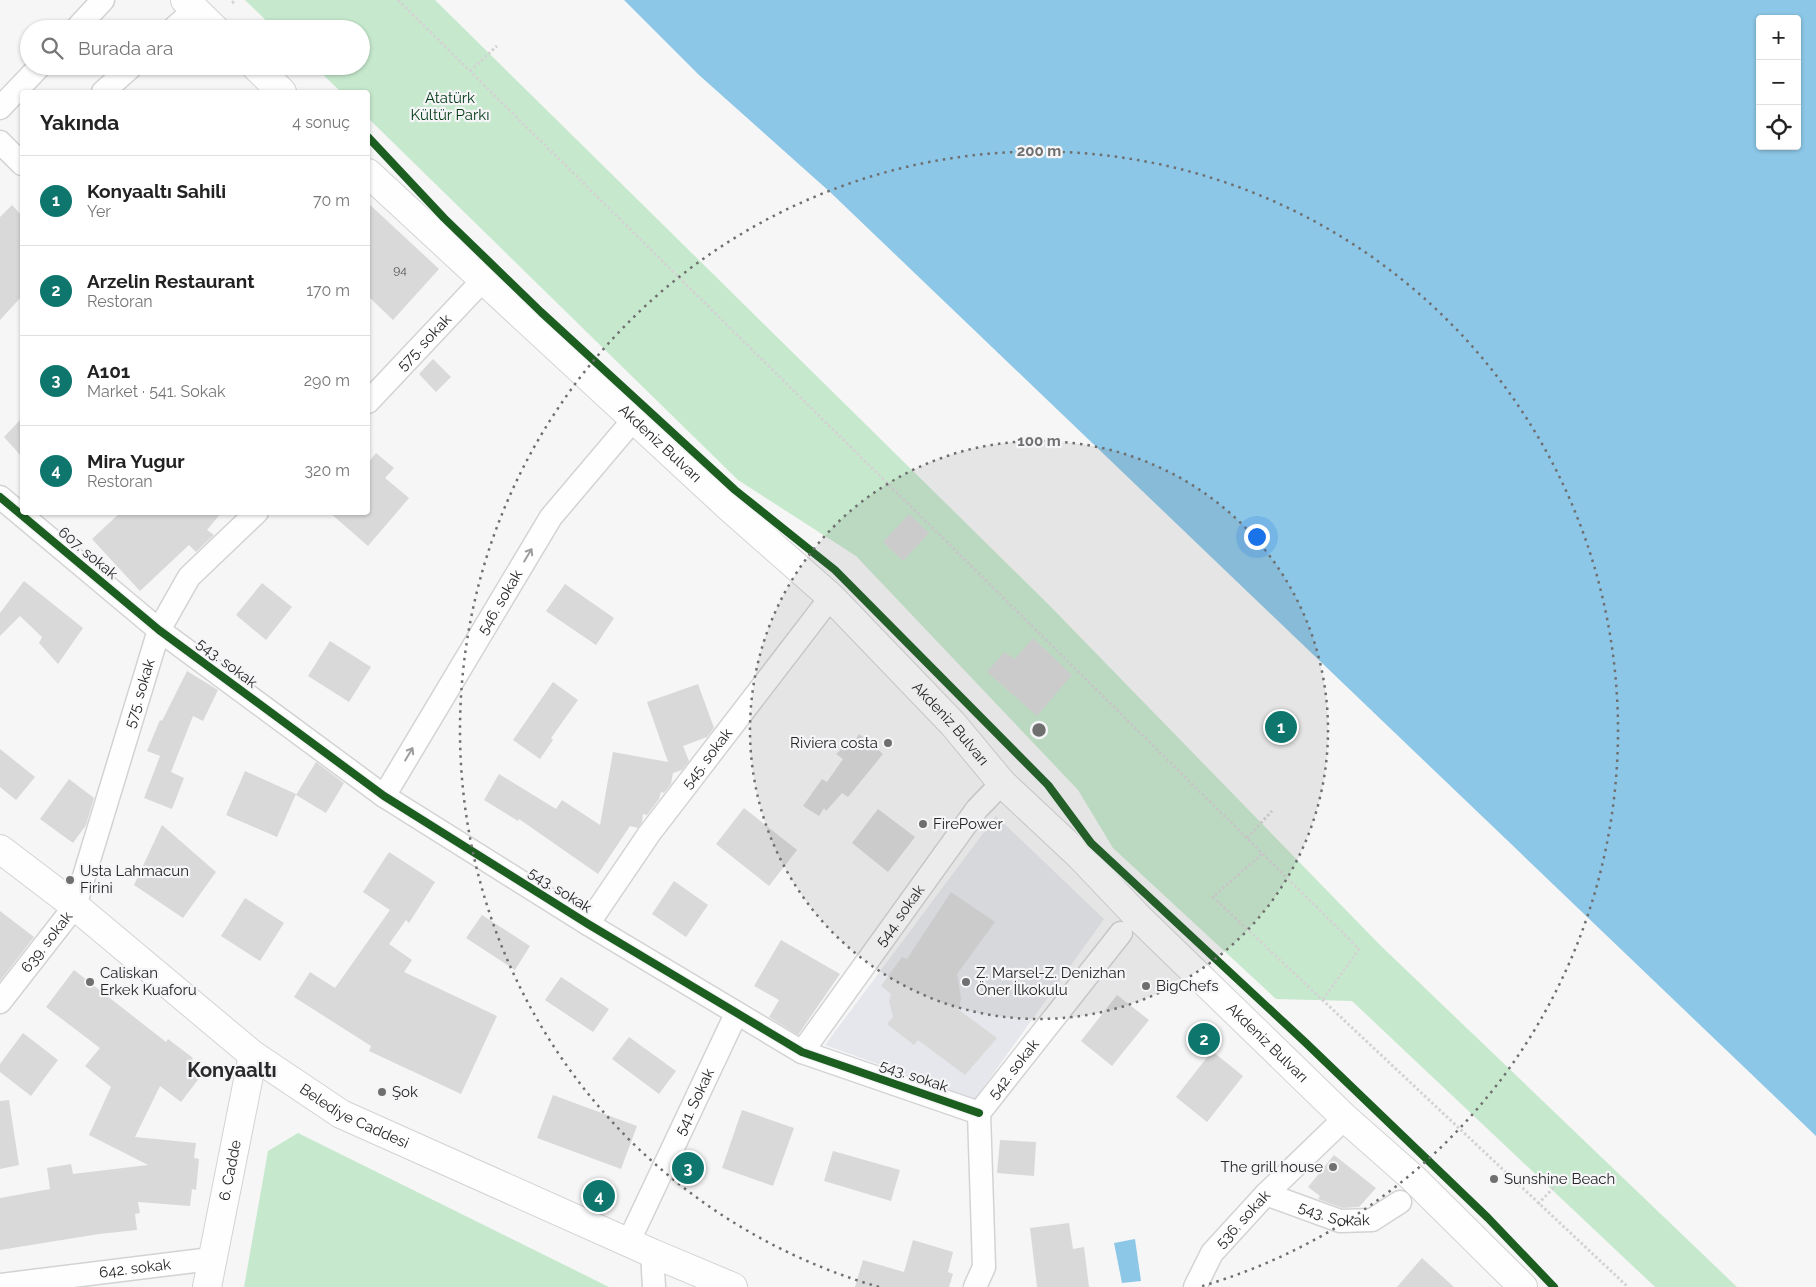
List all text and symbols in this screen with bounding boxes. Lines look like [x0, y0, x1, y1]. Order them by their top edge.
map controls [1756, 15, 1801, 150]
button: + [1756, 15, 1801, 60]
search box [20, 20, 370, 75]
icon: search [38, 34, 66, 62]
text: Burada ara [78, 37, 173, 59]
button: − [1756, 60, 1801, 105]
park label: Atatürk Kültür Parkı [411, 89, 489, 124]
button: locate [1756, 105, 1801, 150]
text: Yakında [40, 110, 119, 135]
text: 4 sonuç [292, 113, 350, 132]
text: 200 m [1017, 142, 1061, 160]
text: Konyaaltı Sahili [87, 180, 226, 202]
text: 1 [52, 191, 60, 210]
text: 70 m [313, 191, 350, 210]
text: Yer [87, 202, 111, 221]
house number: 94 [393, 263, 407, 277]
text: Arzelin Restaurant [87, 270, 255, 292]
text: 2 [51, 281, 61, 300]
text: 170 m [306, 281, 350, 300]
text: Restoran [87, 292, 153, 311]
street label: 575. sokak [393, 310, 455, 374]
text: A101 [87, 360, 130, 382]
text: 3 [52, 371, 60, 390]
text: 290 m [304, 371, 350, 390]
text: Market · 541. Sokak [87, 382, 225, 401]
street label: Akdeniz Bulvarı [615, 401, 705, 486]
text: 100 m [1017, 432, 1061, 450]
text: Mira Yugur [87, 450, 185, 472]
text: 4 [51, 461, 61, 480]
text: 320 m [305, 461, 350, 480]
text: Restoran [87, 472, 153, 491]
street label: 607. sokak [55, 523, 121, 583]
your location [1244, 524, 1270, 550]
one-way arrow [524, 548, 534, 562]
street label: 546. sokak [474, 566, 526, 638]
street label: 543. sokak [193, 634, 261, 692]
street label: 575. sokak [121, 657, 159, 730]
street label: Akdeniz Bulvarı [908, 678, 993, 769]
pin: 1 [1265, 708, 1297, 746]
centre of rings [1030, 721, 1048, 739]
street label: 545. sokak [678, 725, 736, 792]
place label: Riviera costa [790, 734, 878, 752]
marker: Riviera costa [882, 737, 894, 749]
one-way arrow [405, 748, 415, 762]
place label: FirePower [933, 815, 1003, 833]
marker: FirePower [917, 818, 929, 830]
place label: Usta Lahmacun Firini [80, 862, 189, 897]
street label: 543. sokak [525, 863, 595, 917]
marker: Usta Lahmacun Firini [64, 874, 76, 886]
street label: 544. sokak [872, 881, 928, 950]
street label: 639. sokak [17, 908, 76, 976]
place label: Caliskan Erkek Kuaforu [100, 964, 197, 999]
place label: Z. Marsel-Z. Denizhan Öner İlkokulu [976, 964, 1125, 999]
marker: Caliskan Erkek Kuaforu [84, 976, 96, 988]
marker: Z. Marsel-Z. Denizhan Öner İlkokulu [960, 976, 972, 988]
place label: BigChefs [1156, 977, 1218, 995]
marker: BigChefs [1140, 980, 1152, 992]
street label: Akdeniz Bulvarı [1223, 999, 1312, 1086]
pin: 2 [1188, 1020, 1220, 1058]
street label: 542. sokak [985, 1036, 1043, 1103]
street label: 543. sokak [877, 1056, 951, 1096]
district label: Konyaaltı [187, 1058, 277, 1082]
street label: 541. Sokak [671, 1066, 718, 1138]
street label: Belediye Caddesi [296, 1080, 412, 1152]
place label: Şok [392, 1083, 418, 1101]
marker: Şok [376, 1086, 388, 1098]
street label: 6. Cadde [215, 1138, 245, 1202]
pin: 3 [672, 1149, 704, 1187]
place label: The grill house [1221, 1158, 1323, 1176]
marker: The grill house [1327, 1161, 1339, 1173]
place label: Sunshine Beach [1504, 1170, 1615, 1188]
marker: Sunshine Beach [1488, 1173, 1500, 1185]
pin: 4 [583, 1177, 615, 1215]
street label: 536. sokak [1212, 1186, 1274, 1252]
street label: 543. Sokak [1296, 1198, 1370, 1230]
street label: 642. sokak [98, 1255, 172, 1282]

